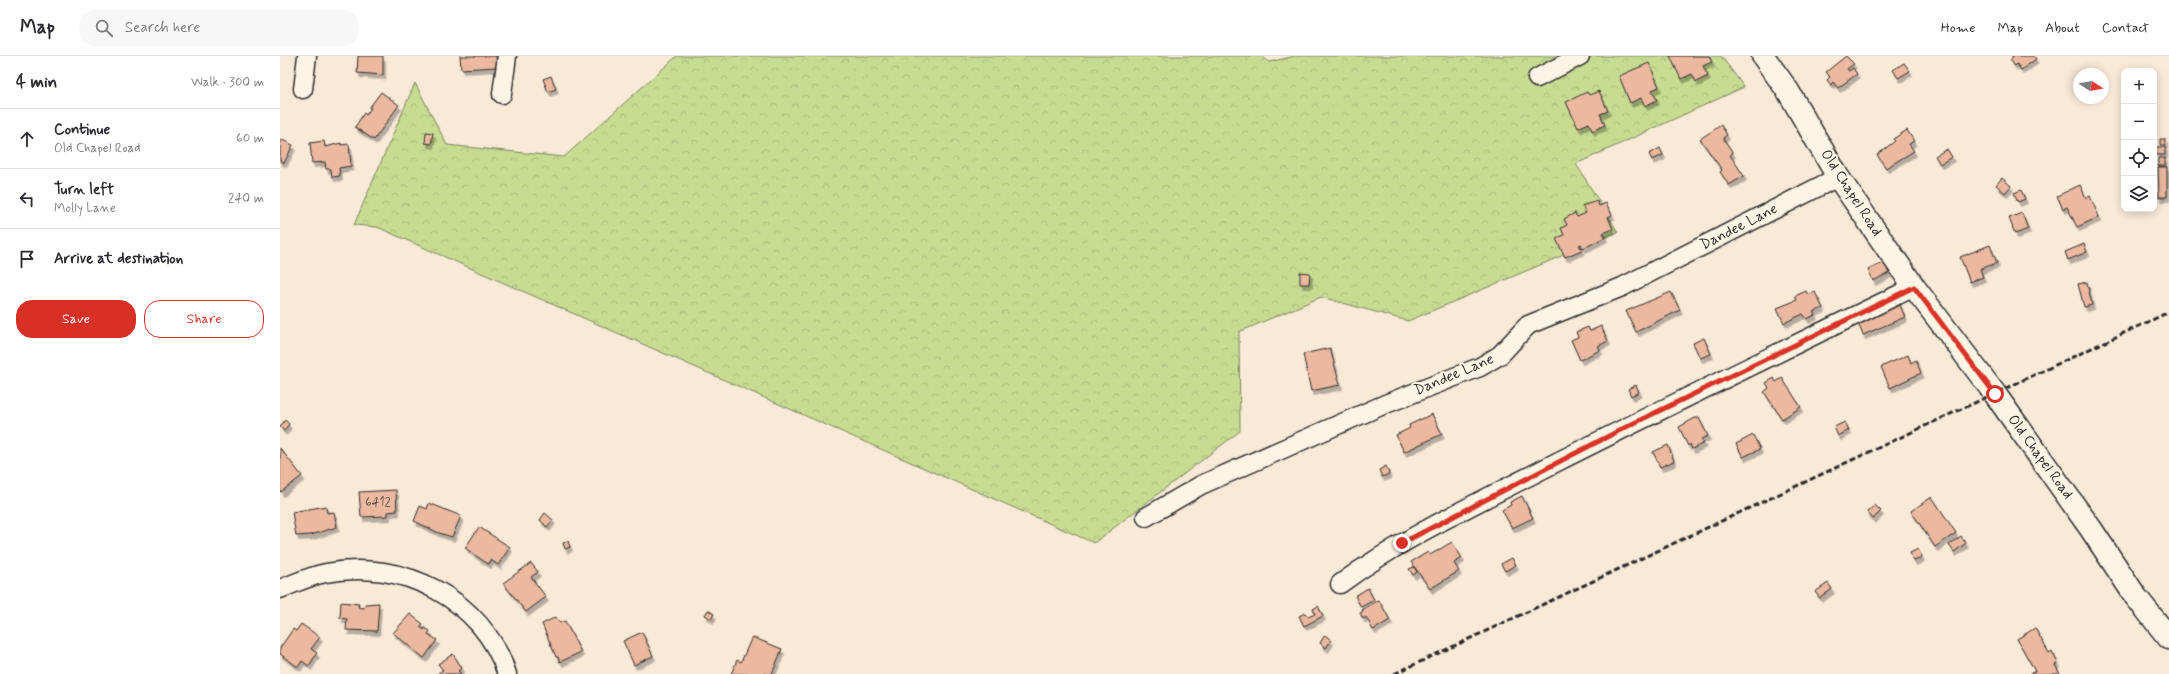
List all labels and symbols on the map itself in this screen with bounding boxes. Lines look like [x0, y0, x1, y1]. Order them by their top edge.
north arrow [2073, 68, 2109, 104]
street label: Old Chapel Road [1815, 146, 1887, 240]
street label: Dandee Lane [1697, 199, 1781, 255]
street label: Dandee Lane [1411, 349, 1497, 401]
route start [1986, 385, 2004, 403]
street label: Old Chapel Road [2003, 411, 2077, 503]
house number: 6412 [365, 494, 392, 511]
route end [1393, 534, 1411, 552]

